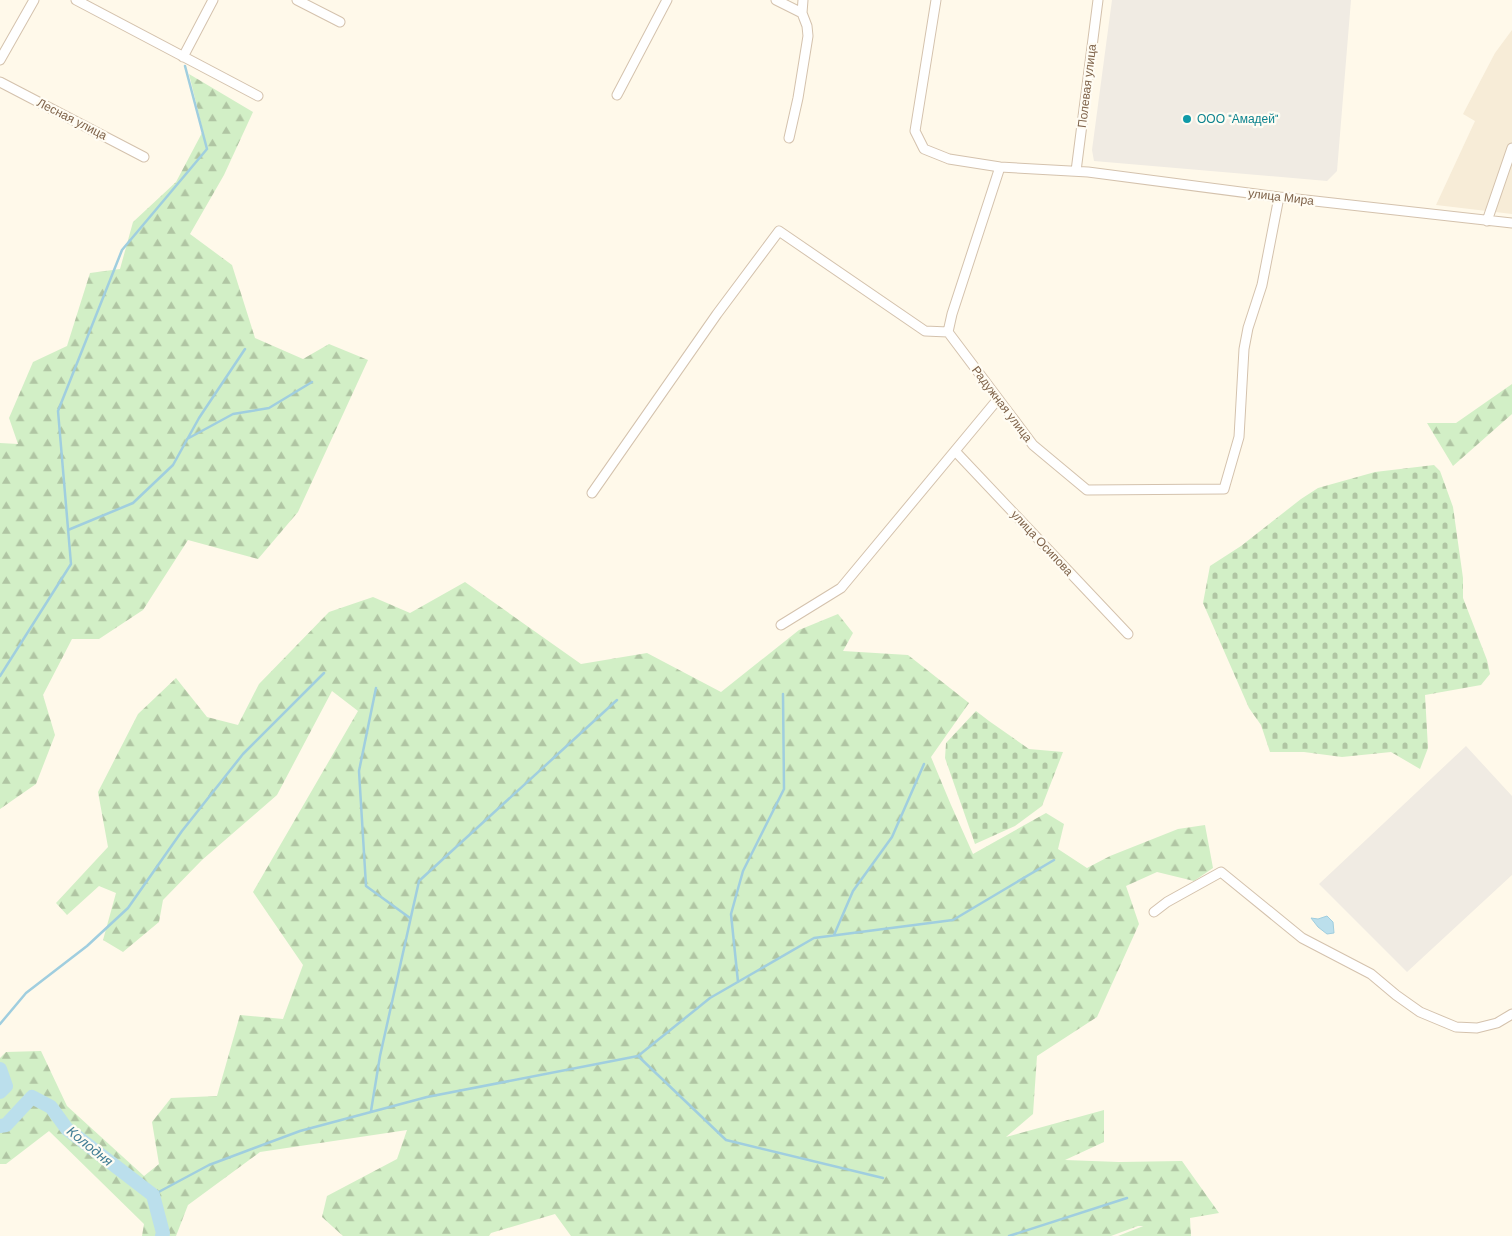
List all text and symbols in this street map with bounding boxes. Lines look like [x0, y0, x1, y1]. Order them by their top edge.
street label: Полевая улица [1074, 43, 1100, 129]
street label: Лесная улица [34, 94, 110, 144]
place label: ООО "Амадей" [1197, 111, 1279, 127]
marker: ООО "Амадей" [1181, 113, 1193, 125]
street label: улица Мира [1247, 185, 1315, 209]
street label: Радужная улица [968, 363, 1036, 446]
street label: улица Осипова [1007, 507, 1077, 580]
water label: Колодня [63, 1122, 117, 1170]

